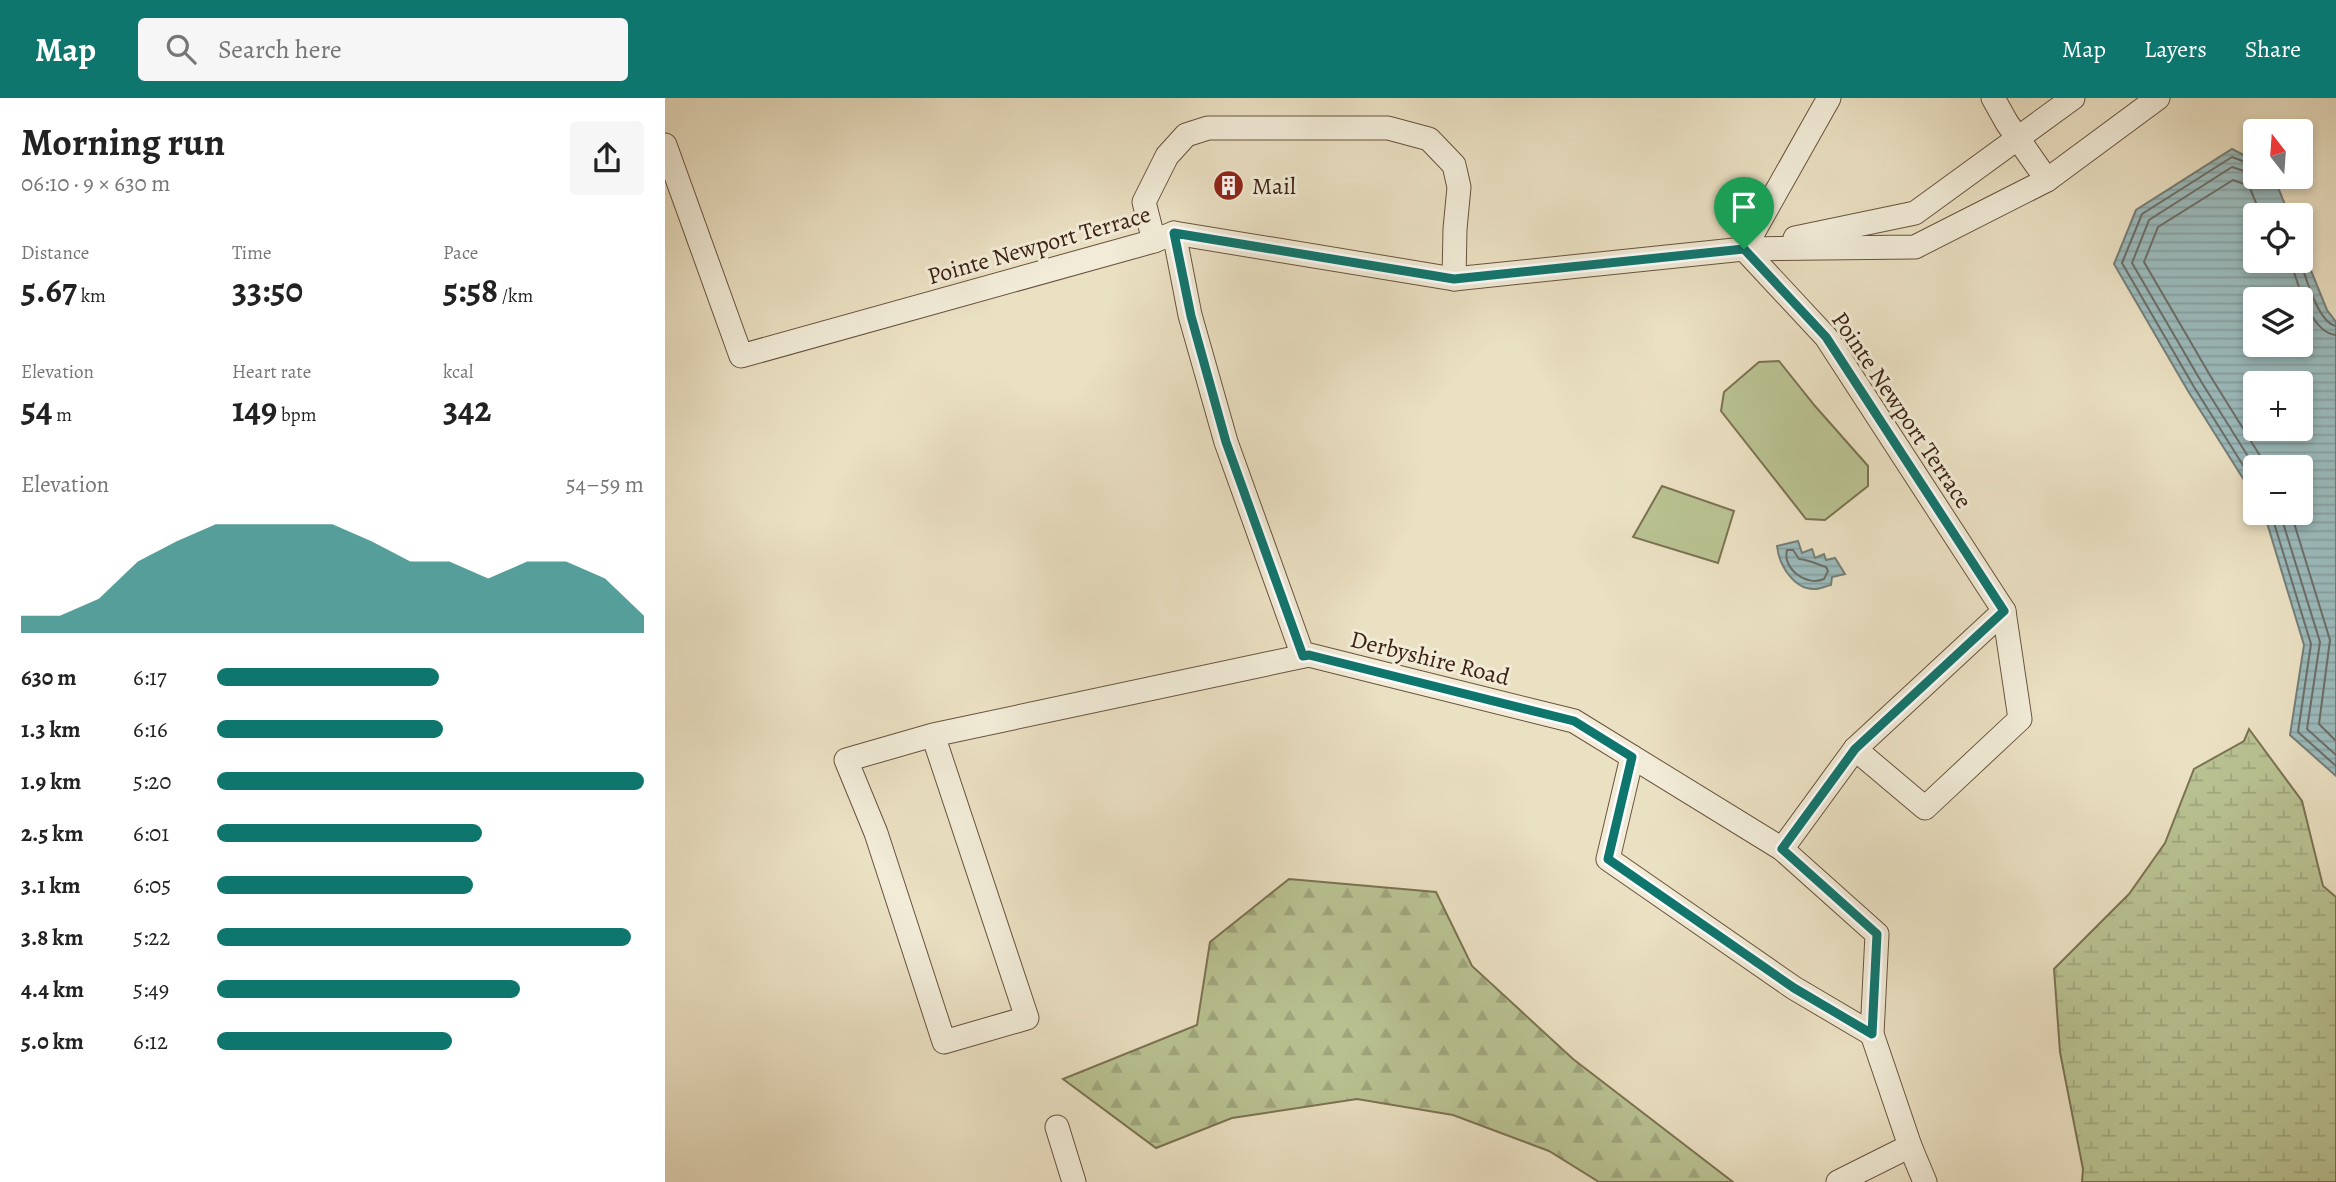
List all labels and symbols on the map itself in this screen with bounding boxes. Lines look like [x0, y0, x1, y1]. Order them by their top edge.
north arrow [2243, 119, 2313, 189]
building icon: Mail [1212, 169, 1246, 203]
place label: Mail [1252, 170, 1296, 202]
pin [1714, 177, 1774, 249]
street label: Pointe Newport Terrace [924, 198, 1154, 292]
street label: Pointe Newport Terrace [1824, 305, 1980, 515]
street label: Derbyshire Road [1347, 623, 1513, 693]

